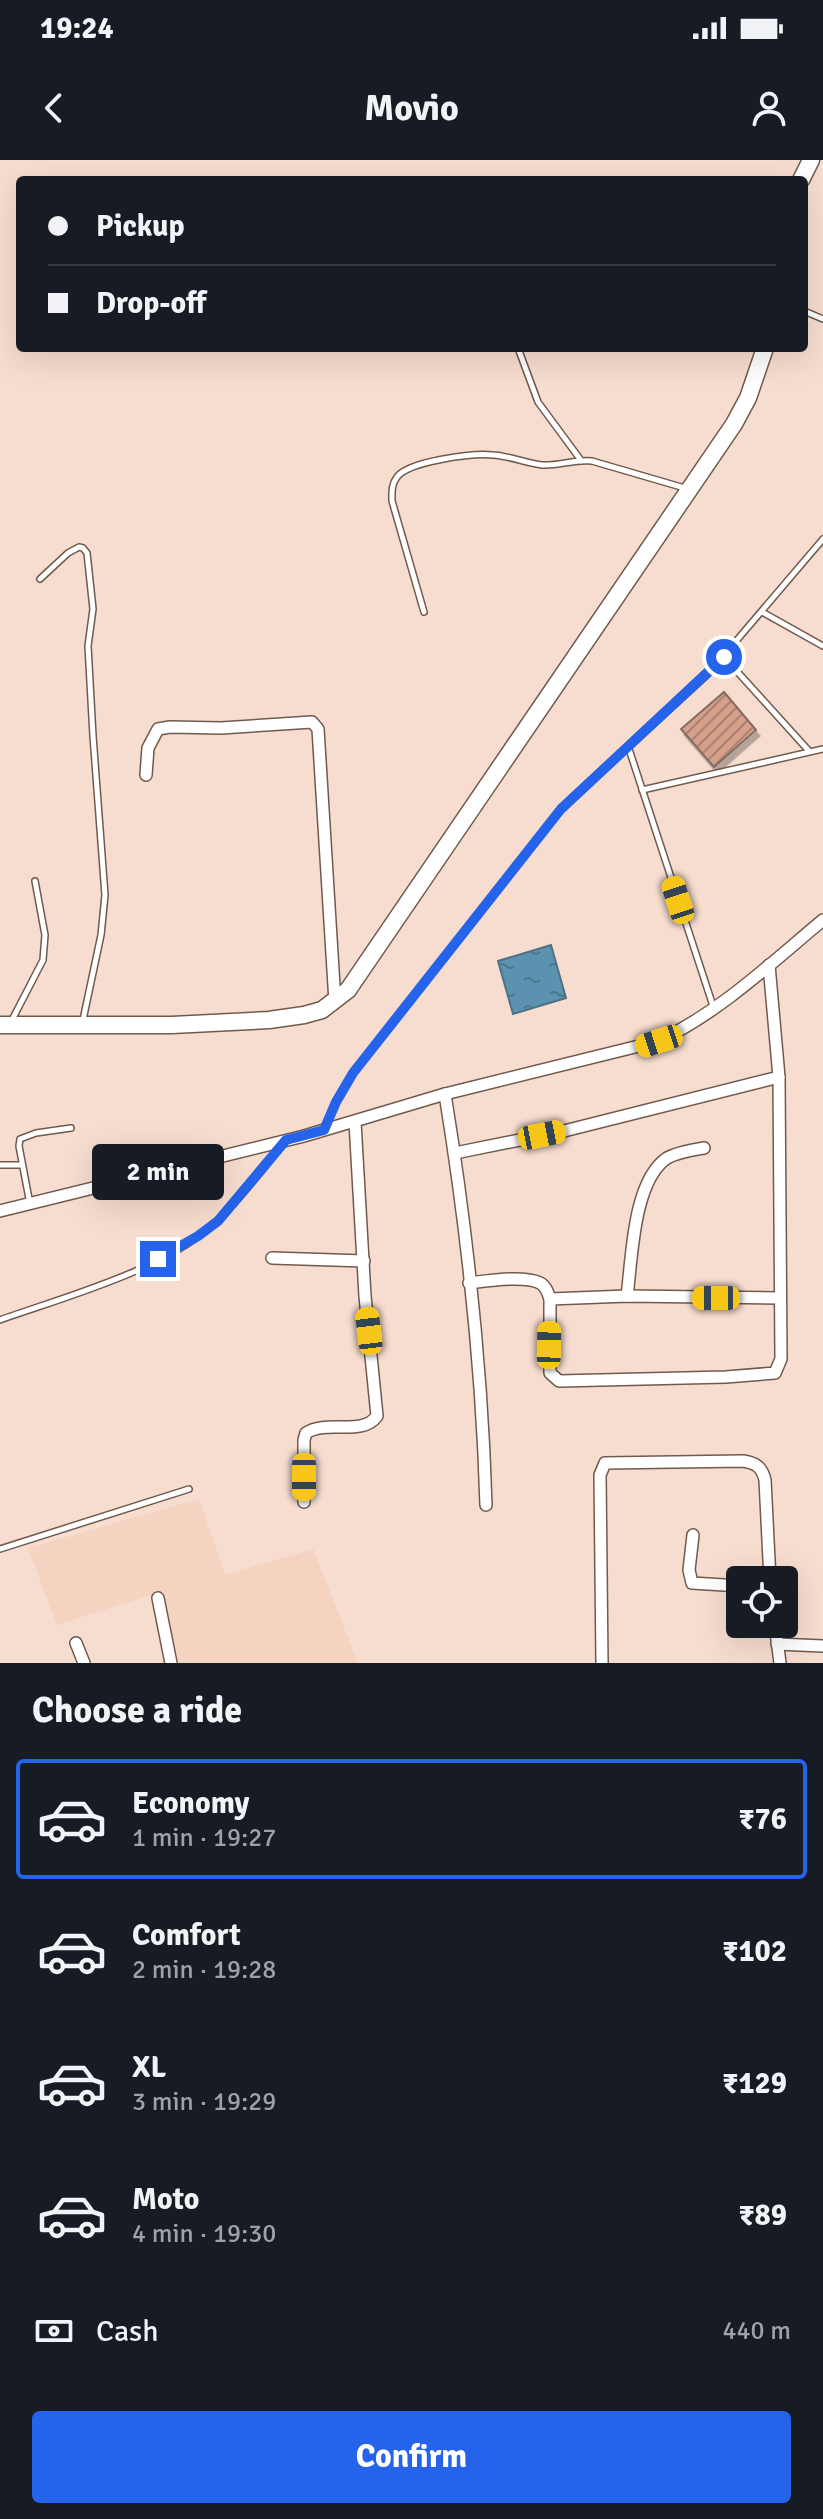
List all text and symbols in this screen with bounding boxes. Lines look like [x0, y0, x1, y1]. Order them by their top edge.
text: 19:24 [40, 10, 114, 47]
icon: back [32, 86, 76, 130]
text: Movio [364, 86, 459, 131]
icon: person [747, 86, 791, 130]
text: Pickup [96, 208, 185, 245]
text: Drop-off [96, 285, 206, 322]
route start [706, 639, 742, 675]
car [659, 873, 697, 927]
car [632, 1022, 686, 1060]
car [516, 1119, 568, 1151]
callout: 2 min [92, 1143, 224, 1199]
text: 2 min [127, 1156, 189, 1188]
route end [140, 1241, 176, 1277]
car [692, 1286, 740, 1310]
car [354, 1306, 384, 1356]
car [537, 1321, 561, 1369]
car [292, 1453, 316, 1501]
map controls [726, 1566, 798, 1638]
button: locate [726, 1566, 798, 1638]
text: Choose a ride [32, 1688, 242, 1733]
icon: car [36, 1783, 108, 1855]
text: Economy [132, 1785, 249, 1822]
text: ₹76 [738, 1801, 787, 1838]
text: 1 min · 19:27 [132, 1822, 276, 1854]
icon: car [36, 1915, 108, 1987]
text: Comfort [132, 1917, 241, 1954]
text: ₹102 [722, 1933, 787, 1970]
text: 2 min · 19:28 [132, 1954, 276, 1986]
icon: car [36, 2047, 108, 2119]
text: XL [132, 2049, 166, 2086]
text: ₹129 [722, 2065, 787, 2102]
text: 3 min · 19:29 [132, 2086, 276, 2118]
icon: car [36, 2179, 108, 2251]
text: Moto [132, 2181, 199, 2218]
text: ₹89 [738, 2197, 787, 2234]
text: 4 min · 19:30 [132, 2218, 276, 2250]
icon: cash [32, 2309, 76, 2353]
text: Cash [96, 2313, 159, 2350]
text: 440 m [722, 2315, 791, 2347]
button: Confirm [32, 2411, 791, 2503]

